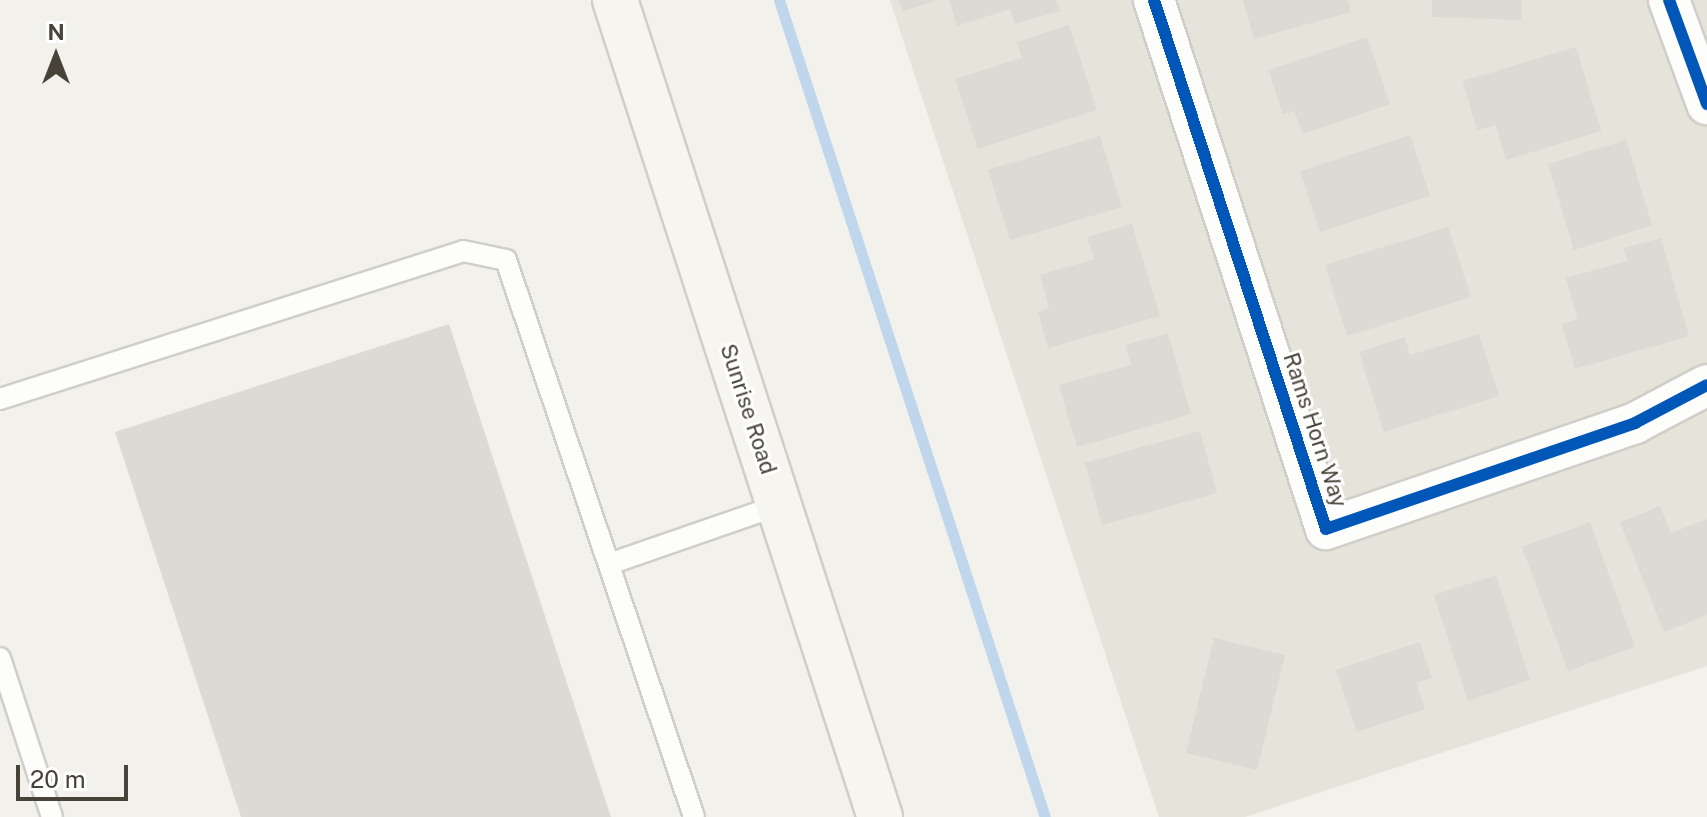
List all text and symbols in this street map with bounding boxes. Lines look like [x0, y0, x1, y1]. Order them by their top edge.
north arrow [16, 16, 96, 96]
text: N [47, 19, 65, 45]
street label: Sunrise Road [715, 341, 781, 477]
street label: Rams Horn Way [1277, 349, 1353, 511]
scale bar [20, 749, 132, 799]
text: 20 m [30, 765, 86, 793]

